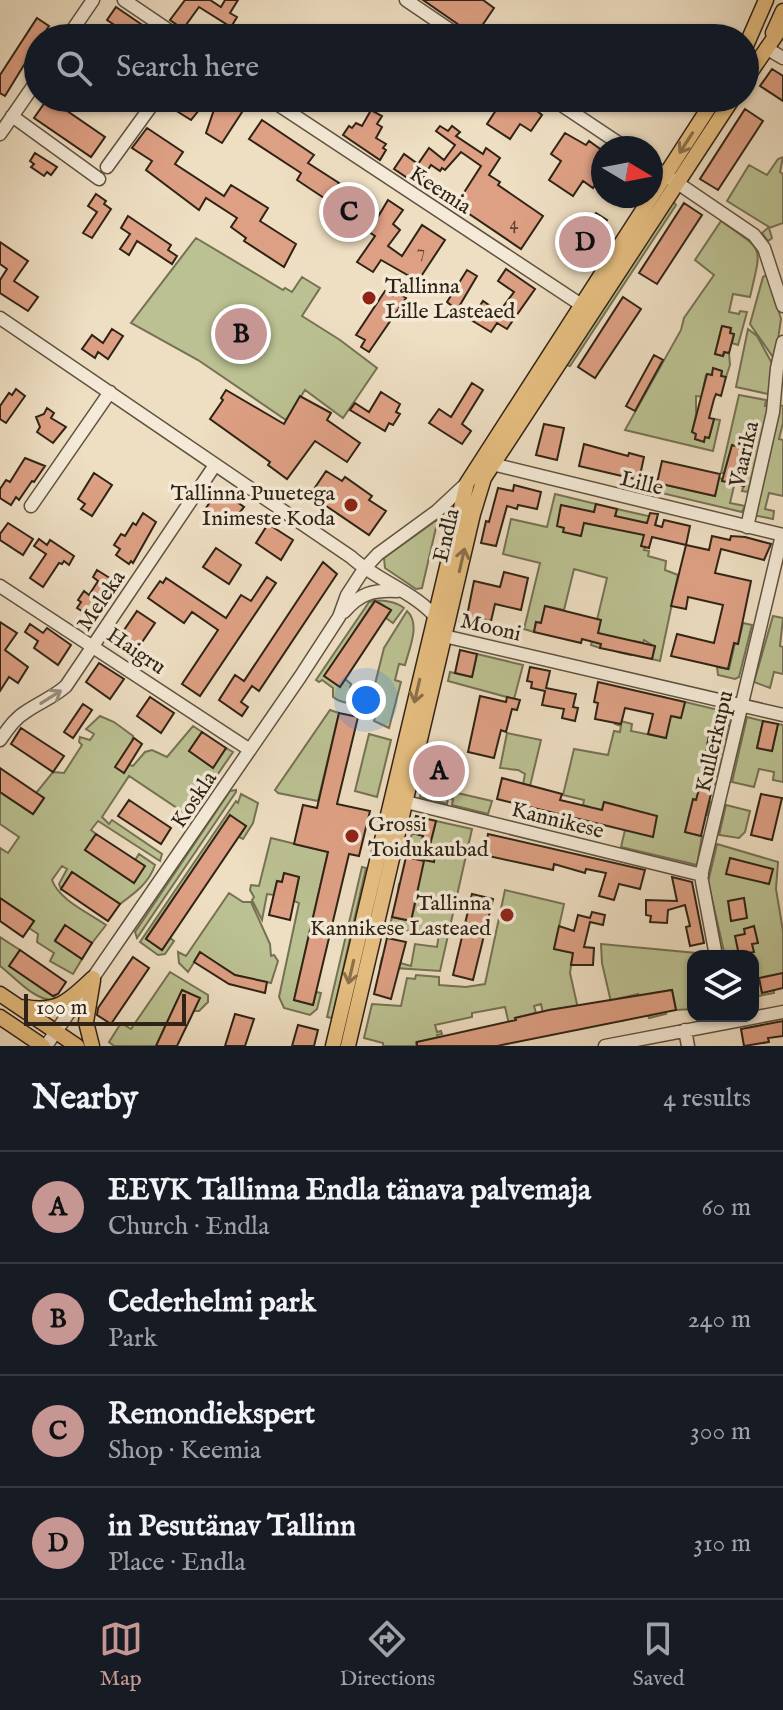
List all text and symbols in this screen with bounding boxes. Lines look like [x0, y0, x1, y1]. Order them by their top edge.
search box [24, 24, 759, 112]
icon: search [52, 46, 96, 90]
text: Search here [116, 49, 259, 87]
one-way arrow [677, 132, 694, 154]
north arrow [591, 136, 663, 208]
street label: Keemia [404, 160, 477, 221]
pin: C [323, 182, 375, 242]
pin: D [559, 212, 611, 272]
house number: 4 [510, 213, 519, 236]
house number: 7 [417, 241, 425, 264]
place label: Tallinna Lille Lasteaed [385, 273, 516, 326]
marker: Tallinna Lille Lasteaed [360, 289, 378, 307]
pin: B [215, 304, 267, 364]
street label: Vaarika [724, 418, 766, 491]
street label: Lille [617, 465, 666, 503]
place label: Tallinna Puuetega Inimeste Koda [171, 480, 335, 533]
marker: Tallinna Puuetega Inimeste Koda [342, 496, 360, 514]
street label: Endla [427, 505, 467, 565]
one-way arrow [455, 548, 470, 573]
street label: Meleka [71, 565, 133, 637]
street label: Mooni [457, 607, 524, 649]
street label: Haigru [101, 622, 171, 682]
one-way arrow [409, 678, 424, 704]
your location [346, 680, 386, 720]
one-way arrow [39, 688, 61, 705]
street label: Kullerkupu [690, 688, 740, 795]
pin: A [413, 741, 465, 801]
street label: Koskla [166, 766, 224, 834]
street label: Kannikese [508, 796, 607, 846]
place label: Grossi Toidukaubad [368, 811, 489, 864]
marker: Grossi Toidukaubad [343, 827, 361, 845]
place label: Tallinna Kannikese Lasteaed [310, 890, 491, 943]
marker: Tallinna Kannikese Lasteaed [498, 906, 516, 924]
map controls [687, 950, 759, 1022]
button: layers [687, 950, 759, 1022]
one-way arrow [343, 958, 358, 984]
scale bar [24, 990, 186, 1026]
text: 100 m [36, 994, 88, 1022]
text: Nearby [32, 1077, 138, 1120]
text: 4 results [663, 1082, 751, 1115]
text: EEVK Tallinna Endla tänava palvemaja [108, 1172, 591, 1210]
text: A [49, 1191, 67, 1224]
text: 60 m [702, 1191, 751, 1224]
text: Church · Endla [108, 1210, 269, 1243]
text: Cederhelmi park [108, 1284, 316, 1322]
text: B [49, 1303, 67, 1336]
text: 240 m [688, 1303, 751, 1336]
text: Park [108, 1322, 157, 1355]
text: Remondiekspert [108, 1396, 315, 1434]
text: C [49, 1415, 67, 1448]
text: 300 m [690, 1415, 751, 1448]
text: Shop · Keemia [108, 1434, 261, 1467]
text: in Pesutänav Tallinn [108, 1508, 356, 1546]
text: D [48, 1527, 68, 1560]
text: 310 m [693, 1527, 751, 1560]
text: Place · Endla [108, 1546, 246, 1579]
tab: Map [99, 1617, 143, 1693]
tab: Directions [340, 1617, 435, 1693]
tab: Saved [632, 1617, 684, 1693]

